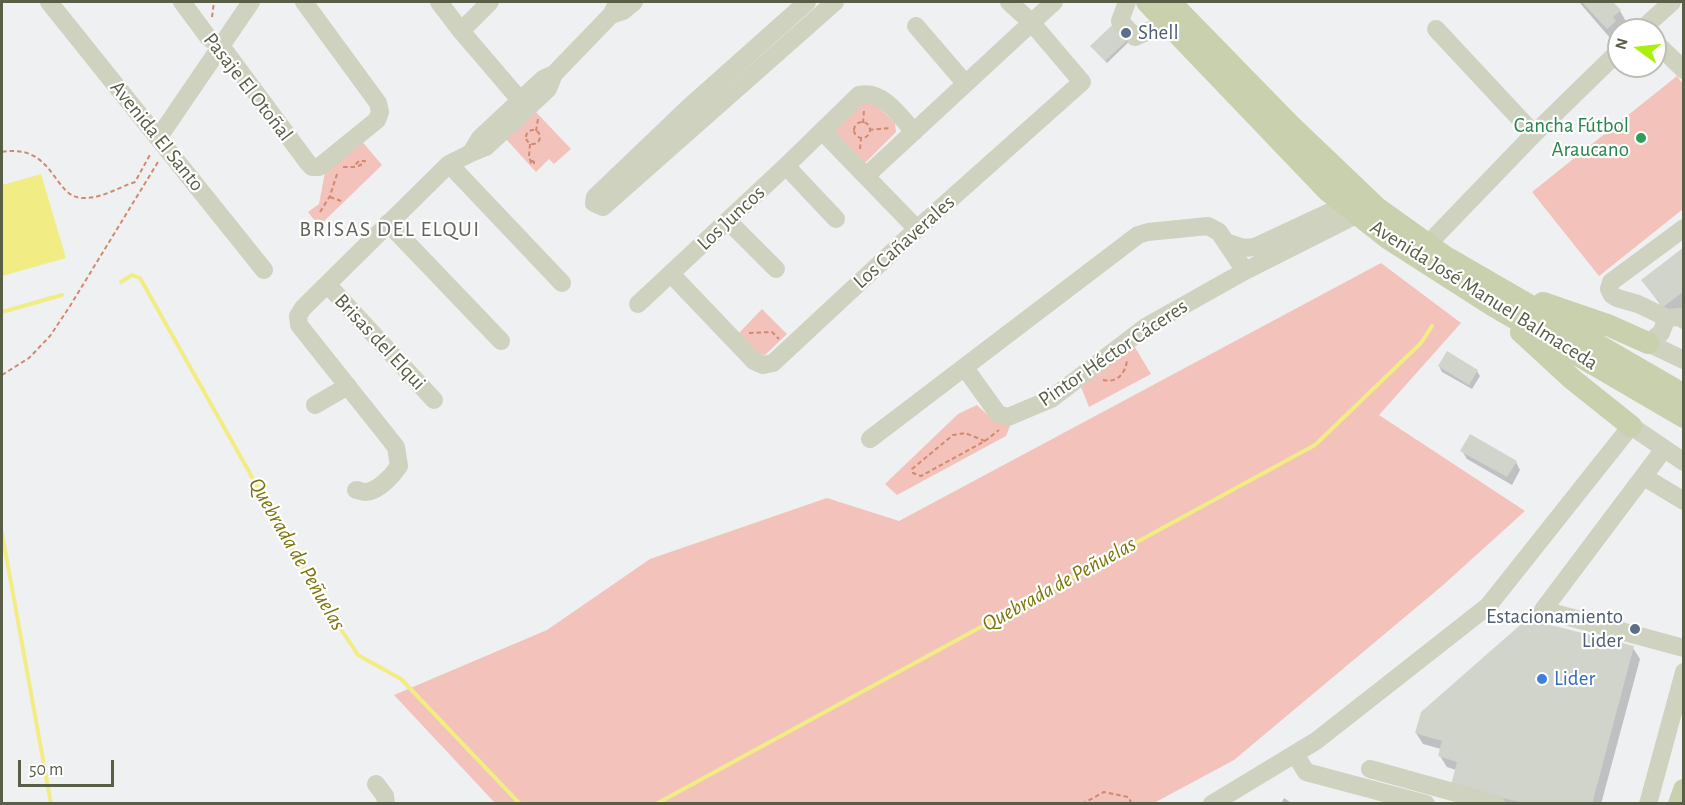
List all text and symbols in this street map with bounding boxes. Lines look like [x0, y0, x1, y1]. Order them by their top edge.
north arrow [1607, 18, 1667, 78]
place label: Shell [1138, 20, 1179, 46]
marker: Shell [1119, 26, 1133, 40]
street label: Pasaje El Otoñal [198, 28, 298, 146]
text: N [1612, 36, 1631, 51]
street label: Avenida El Santo [105, 76, 209, 196]
place label: Cancha Fútbol Araucano [1514, 113, 1629, 163]
marker: Cancha Fútbol Araucano [1634, 131, 1648, 145]
street label: Los Juncos [692, 180, 770, 256]
street label: Los Cañaverales [848, 190, 960, 294]
street label: Avenida José Manuel Balmaceda [1365, 214, 1603, 376]
district label: BRISAS DEL ELQUI [299, 216, 481, 242]
street label: Brisas del Elqui [329, 289, 431, 395]
street label: Pintor Héctor Cáceres [1034, 294, 1192, 412]
water label: Quebrada de Peñuelas [243, 473, 351, 635]
water label: Quebrada de Peñuelas [977, 531, 1141, 637]
place label: Estacionamiento Lider [1486, 604, 1623, 654]
marker: Estacionamiento Lider [1628, 622, 1642, 636]
place label: Lider [1554, 666, 1595, 692]
marker: Lider [1535, 672, 1549, 686]
scale bar [21, 748, 117, 786]
text: 50 m [29, 761, 63, 779]

